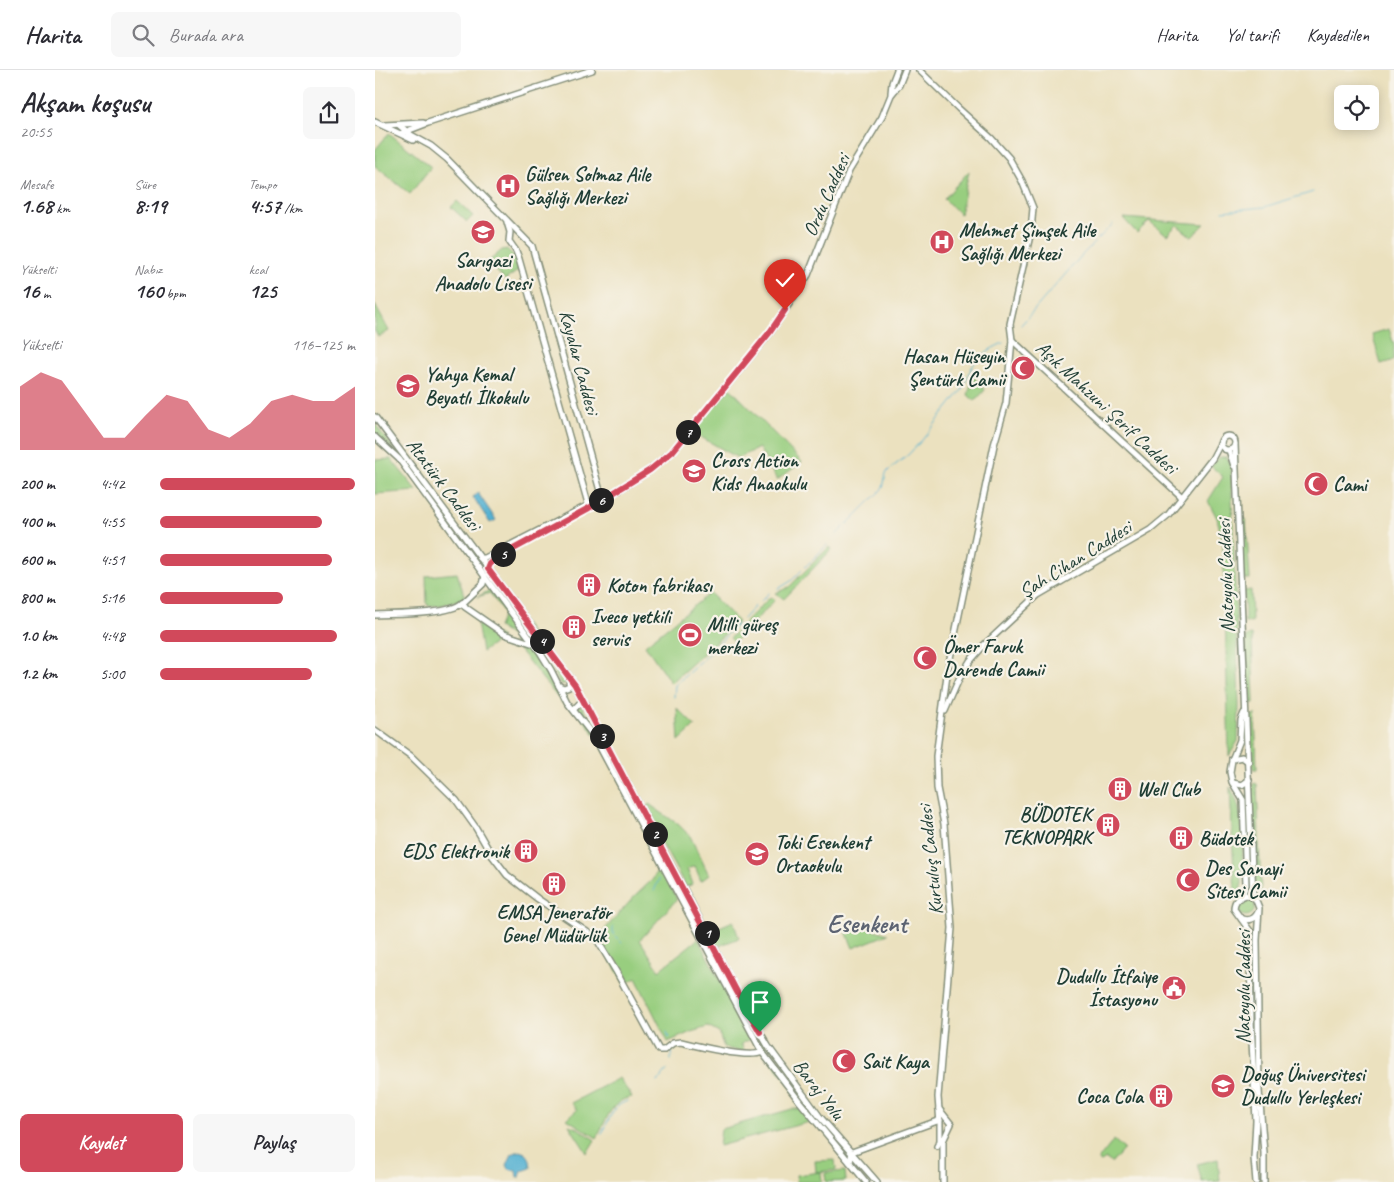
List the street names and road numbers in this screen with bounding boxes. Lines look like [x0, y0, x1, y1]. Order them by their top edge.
street label: Ordu Caddesi [797, 148, 857, 240]
street label: Kayalar Caddesi [554, 307, 606, 419]
street label: Aşık Mahzuni Şerif Caddesi [1031, 335, 1184, 481]
street label: Atatürk Caddesi [401, 433, 488, 537]
street label: Şah Cihan Caddesi [1014, 514, 1138, 604]
street label: Natoyolu Caddesi [1211, 516, 1240, 633]
street label: Kurtuluş Caddesi [912, 801, 949, 916]
street label: Natoyolu Caddesi [1231, 928, 1256, 1044]
street label: Baraj Yolu [787, 1054, 851, 1126]

